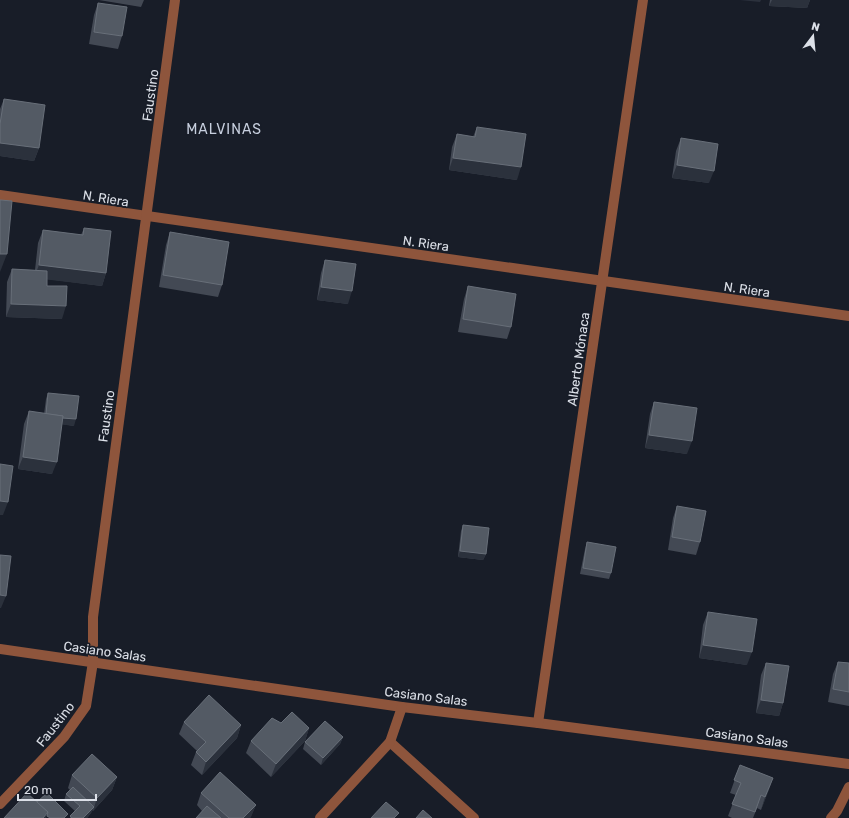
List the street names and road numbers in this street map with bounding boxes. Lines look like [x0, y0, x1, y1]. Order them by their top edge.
street label: Faustino [139, 68, 162, 122]
street label: N. Riera [82, 187, 130, 210]
street label: N. Riera [402, 233, 450, 254]
street label: N. Riera [723, 279, 771, 300]
street label: Alberto Mónaca [564, 311, 593, 407]
street label: Faustino [95, 389, 118, 443]
street label: Casiano Salas [63, 638, 148, 665]
street label: Casiano Salas [384, 684, 469, 709]
street label: Faustino [33, 699, 77, 750]
street label: Casiano Salas [705, 724, 790, 751]

